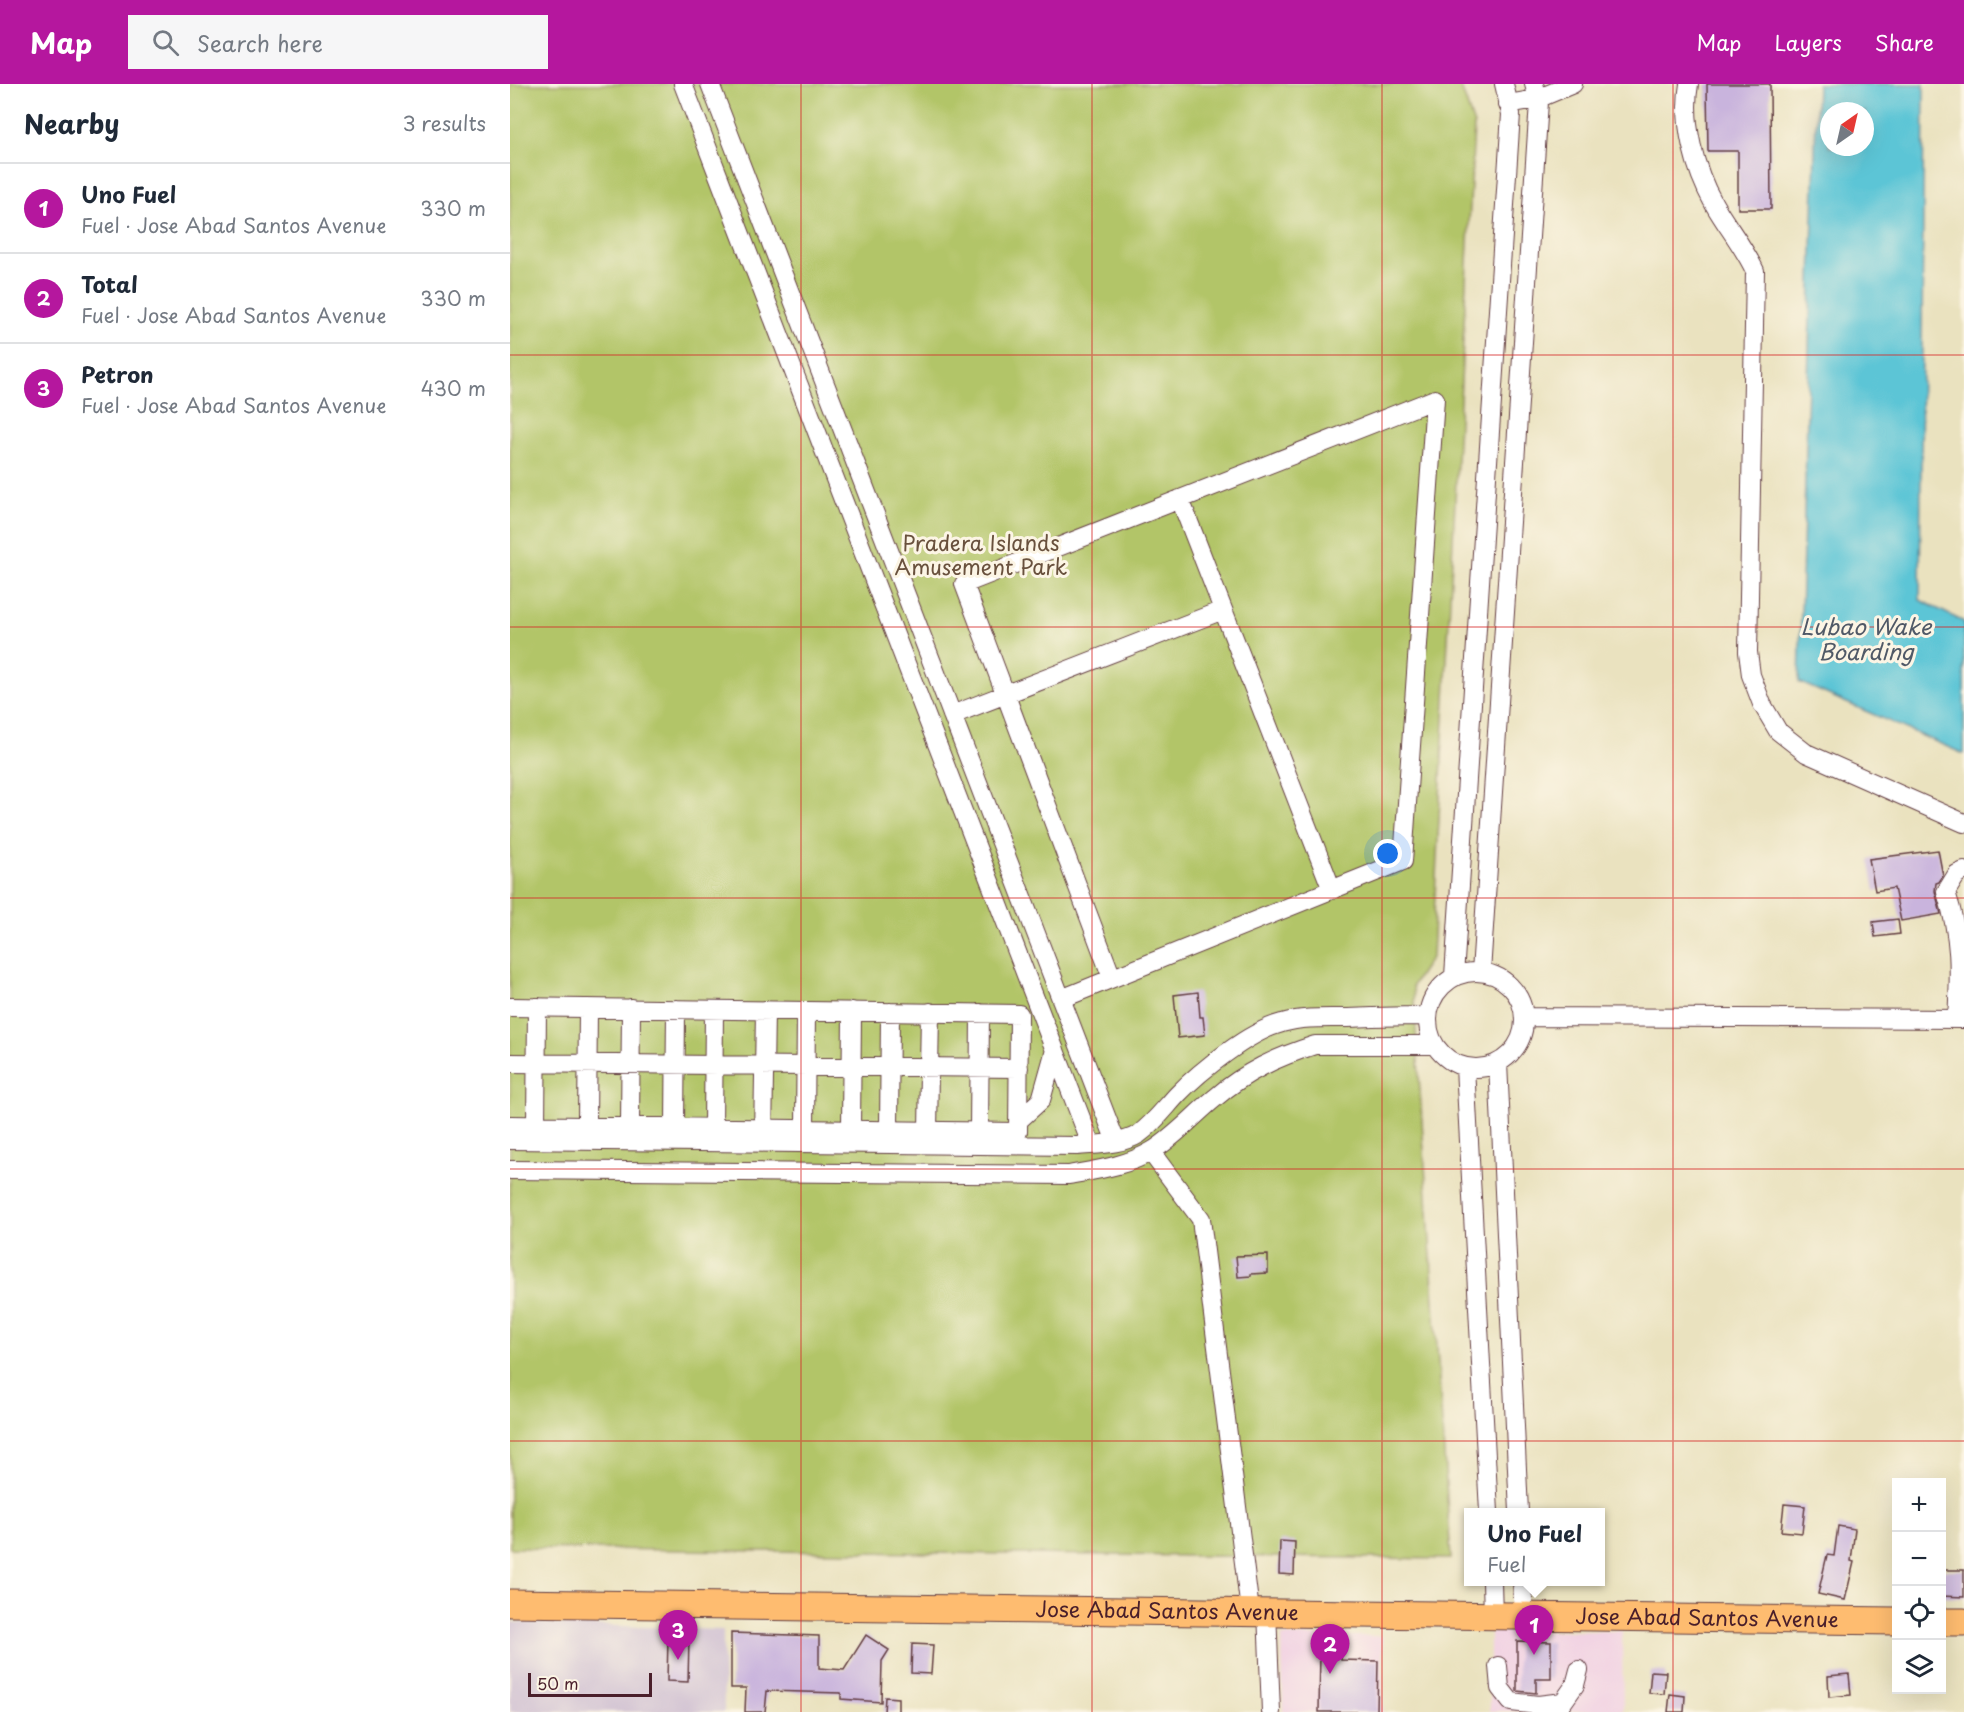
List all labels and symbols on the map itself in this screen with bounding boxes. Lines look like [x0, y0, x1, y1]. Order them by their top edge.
north arrow [1820, 102, 1874, 156]
park label: Pradera Islands Amusement Park [895, 526, 1068, 582]
water label: Lubao Wake Boarding [1801, 609, 1933, 667]
your location [1373, 839, 1402, 868]
street label: Jose Abad Santos Avenue [1035, 1592, 1299, 1627]
street label: Jose Abad Santos Avenue [1575, 1599, 1839, 1634]
pin: 1 [1514, 1606, 1554, 1655]
pin: 3 [658, 1610, 698, 1660]
pin: 2 [1310, 1624, 1350, 1674]
scale bar [528, 1670, 652, 1698]

